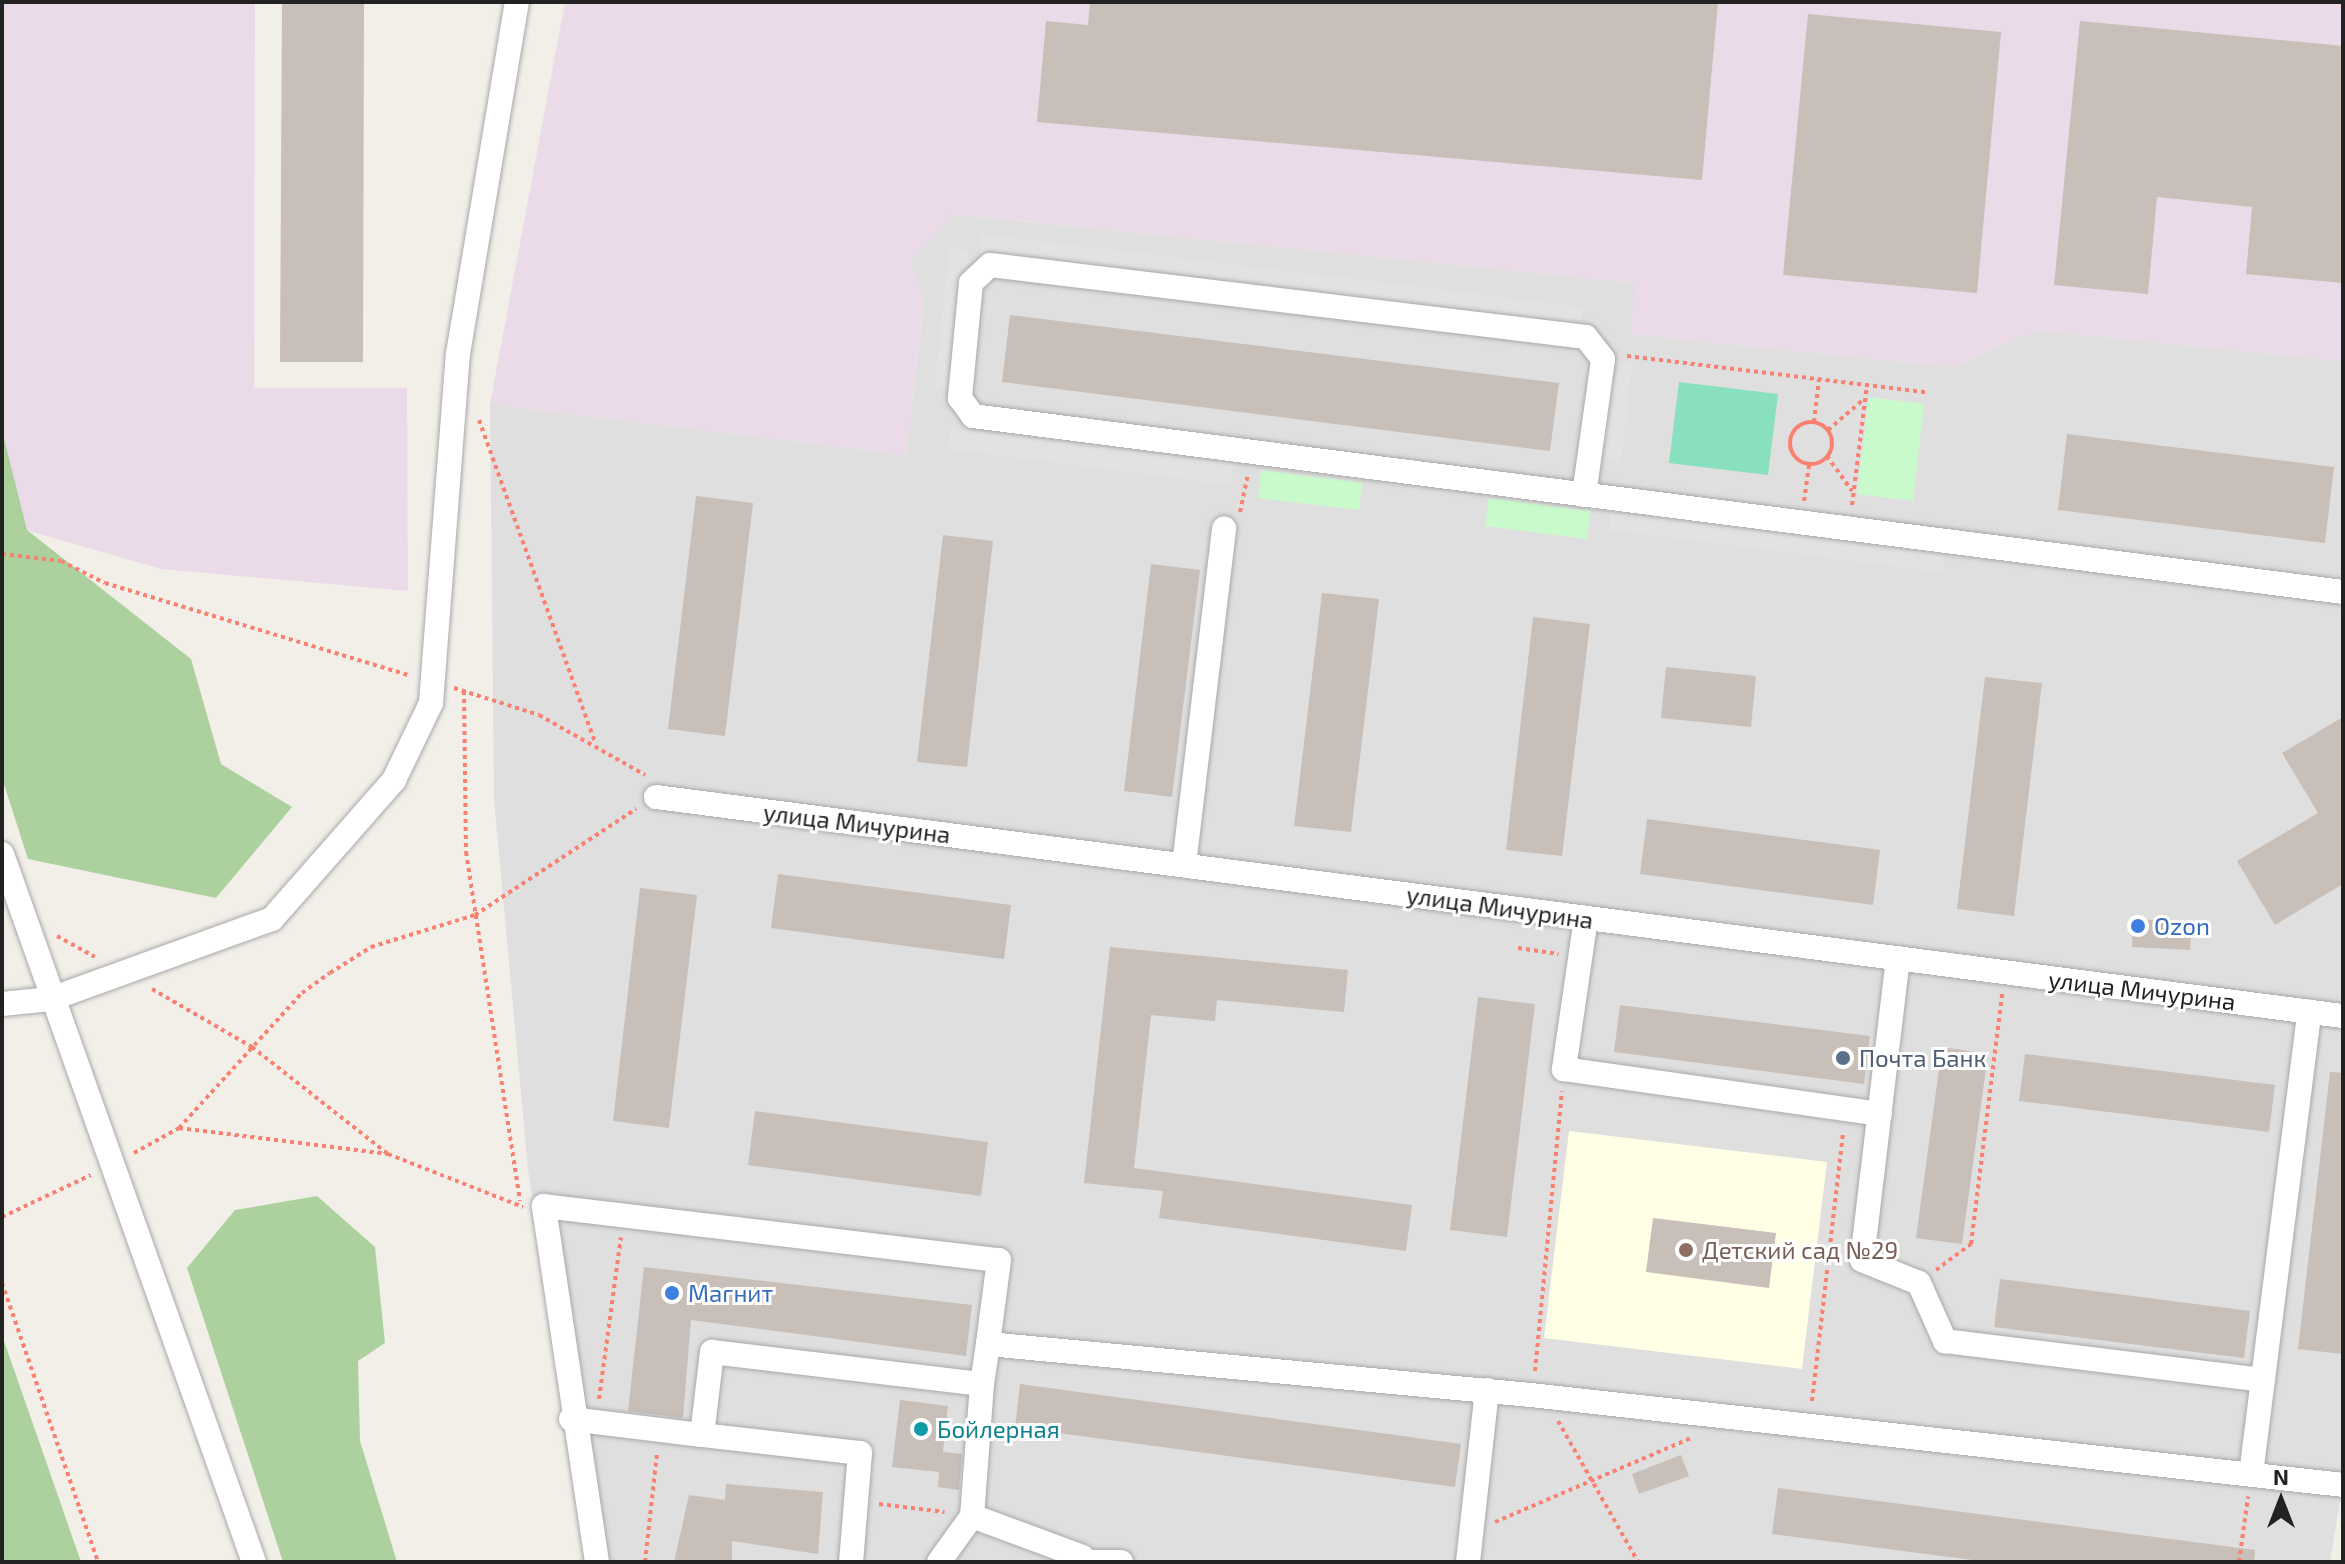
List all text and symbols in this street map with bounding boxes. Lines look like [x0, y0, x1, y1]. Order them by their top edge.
street label: улица Мичурина [762, 797, 952, 849]
street label: улица Мичурина [1405, 880, 1595, 934]
place label: Ozon [2154, 912, 2210, 940]
marker: Ozon [2129, 917, 2147, 935]
street label: улица Мичурина [2047, 964, 2237, 1016]
place label: Почта Банк [1859, 1044, 1986, 1072]
marker: Почта Банк [1834, 1049, 1852, 1067]
place label: Детский сад №29 [1702, 1236, 1898, 1264]
marker: Детский сад №29 [1677, 1241, 1695, 1259]
place label: Магнит [688, 1279, 773, 1307]
marker: Магнит [663, 1284, 681, 1302]
place label: Бойлерная [937, 1415, 1060, 1443]
marker: Бойлерная [912, 1420, 930, 1438]
north arrow [2241, 1460, 2321, 1540]
text: N [2273, 1463, 2289, 1489]

